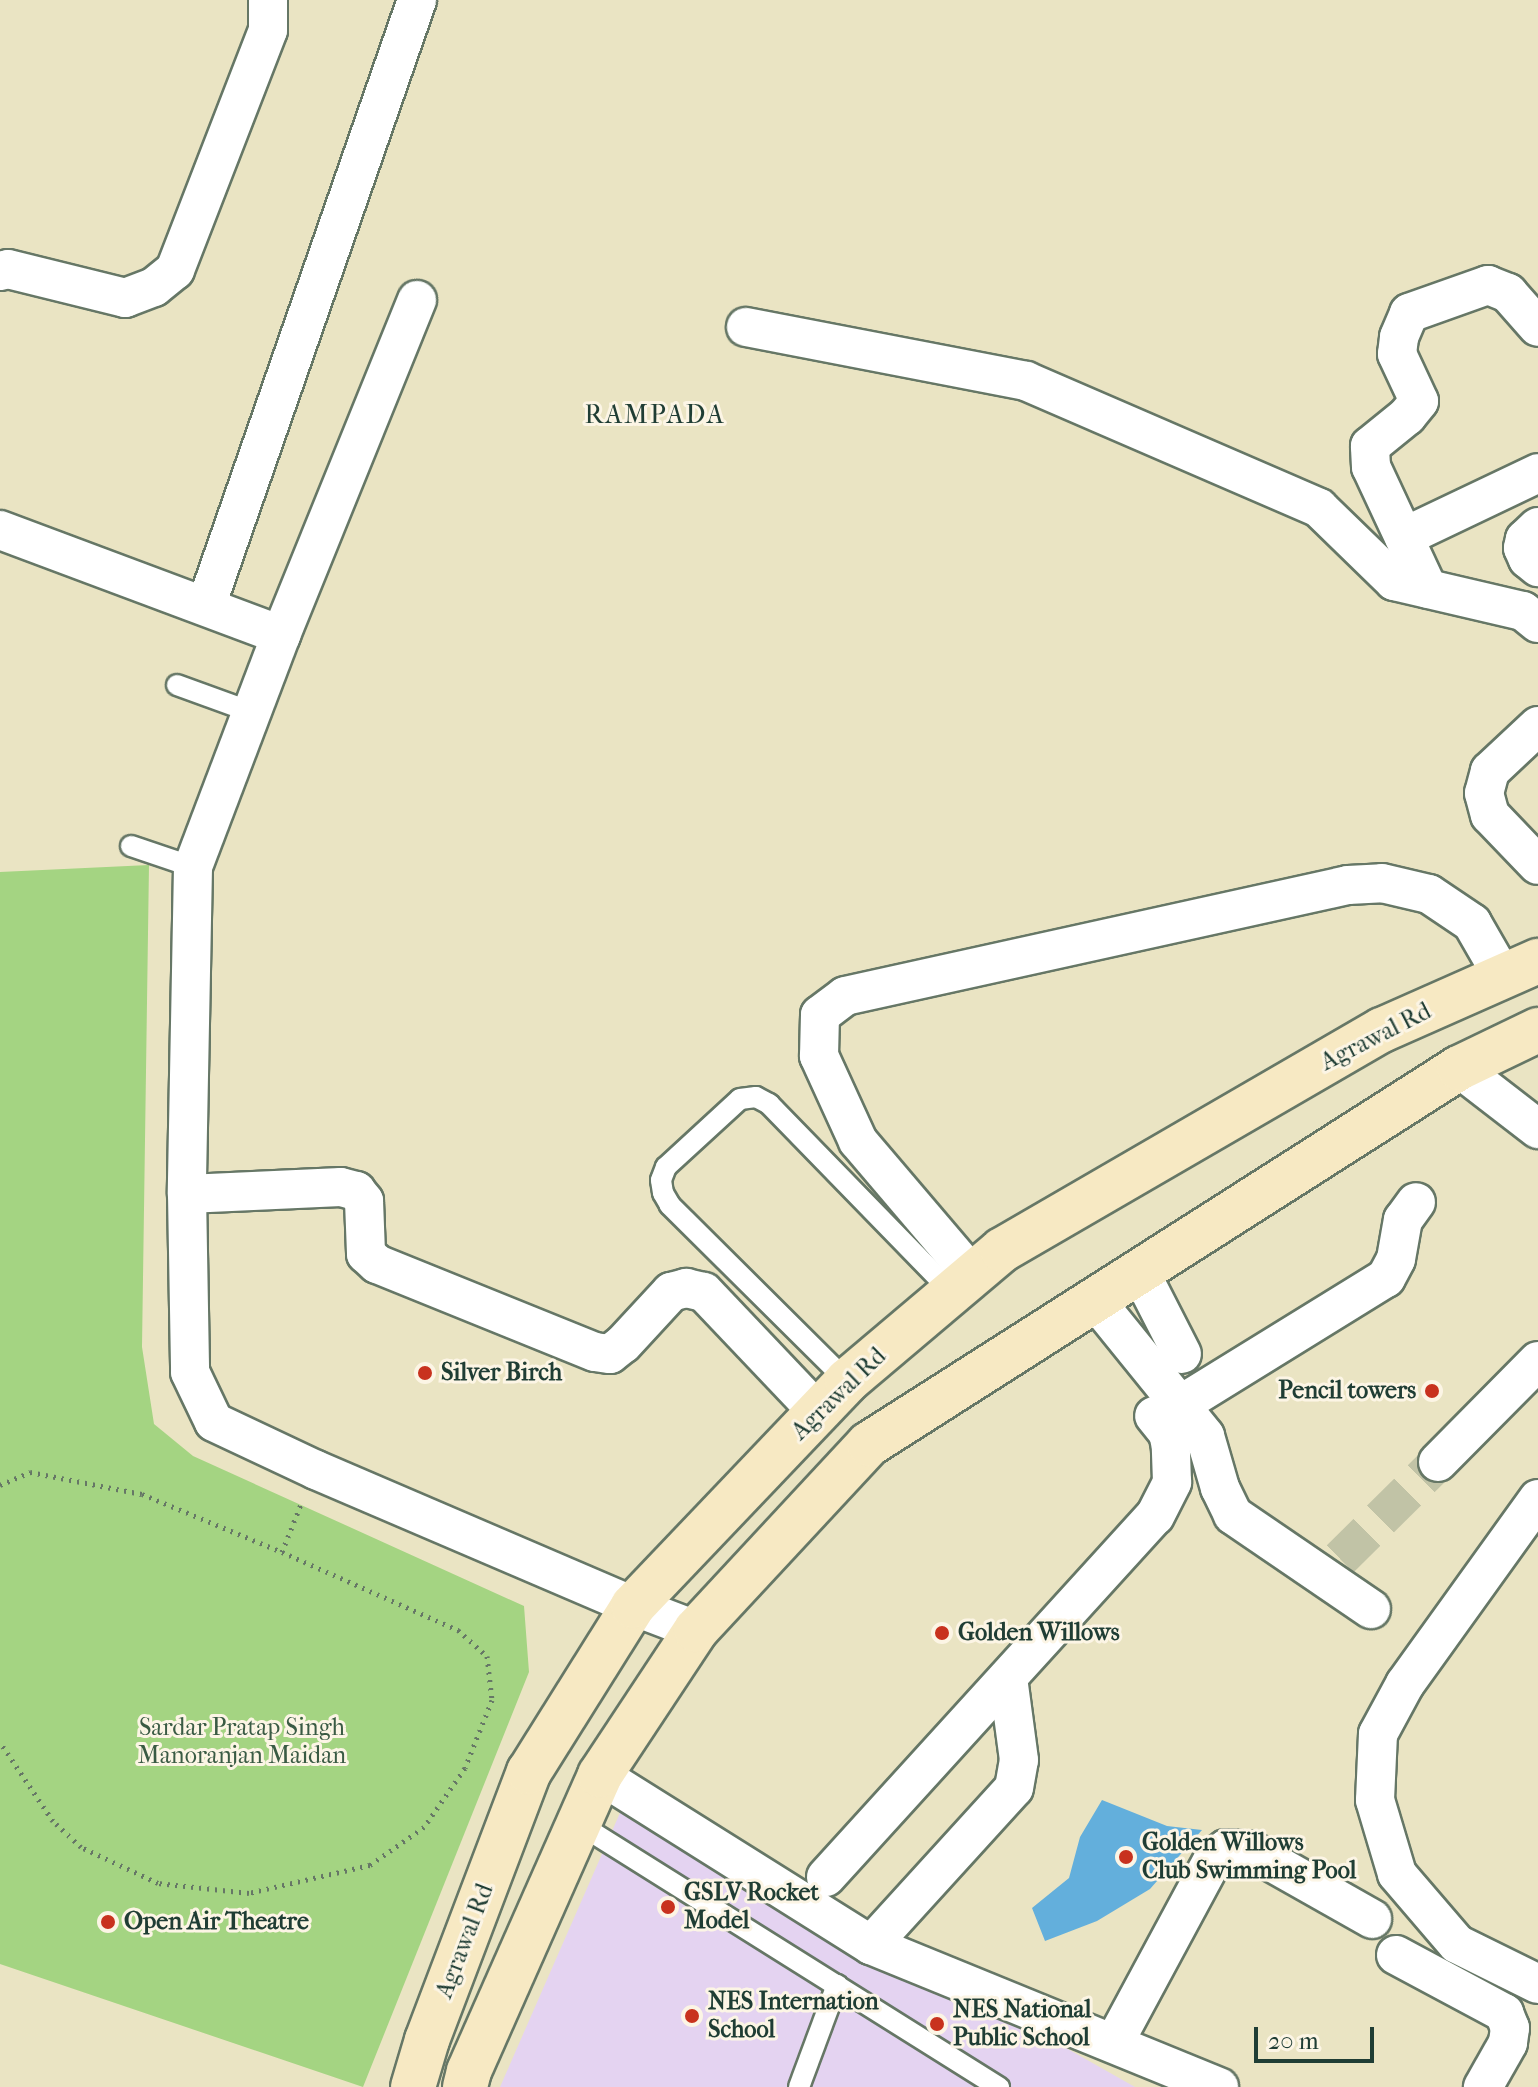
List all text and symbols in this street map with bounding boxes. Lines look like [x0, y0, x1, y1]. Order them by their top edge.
district label: RAMPADA [584, 399, 726, 431]
street label: Agrawal Rd [1316, 997, 1436, 1077]
street label: Agrawal Rd [786, 1342, 892, 1446]
place label: Silver Birch [441, 1359, 562, 1387]
marker: Silver Birch [416, 1364, 434, 1382]
place label: Pencil towers [1278, 1377, 1416, 1405]
marker: Pencil towers [1423, 1382, 1441, 1400]
place label: Golden Willows [958, 1619, 1119, 1647]
marker: Golden Willows [933, 1624, 951, 1642]
park label: Sardar Pratap Singh Manoranjan Maidan [138, 1714, 346, 1770]
place label: Golden Willows Club Swimming Pool [1142, 1829, 1356, 1885]
marker: Golden Willows Club Swimming Pool [1117, 1848, 1135, 1866]
place label: GSLV Rocket Model [684, 1879, 819, 1935]
street label: Agrawal Rd [430, 1880, 500, 2002]
marker: GSLV Rocket Model [659, 1898, 677, 1916]
place label: Open Air Theatre [124, 1908, 309, 1936]
marker: Open Air Theatre [99, 1913, 117, 1931]
place label: NES Internation School [708, 1988, 879, 2044]
place label: NES National Public School [953, 1996, 1091, 2052]
marker: NES Internation School [683, 2007, 701, 2025]
scale bar [1258, 2011, 1378, 2061]
marker: NES National Public School [928, 2015, 946, 2033]
text: 20 m [1268, 2027, 1319, 2055]

